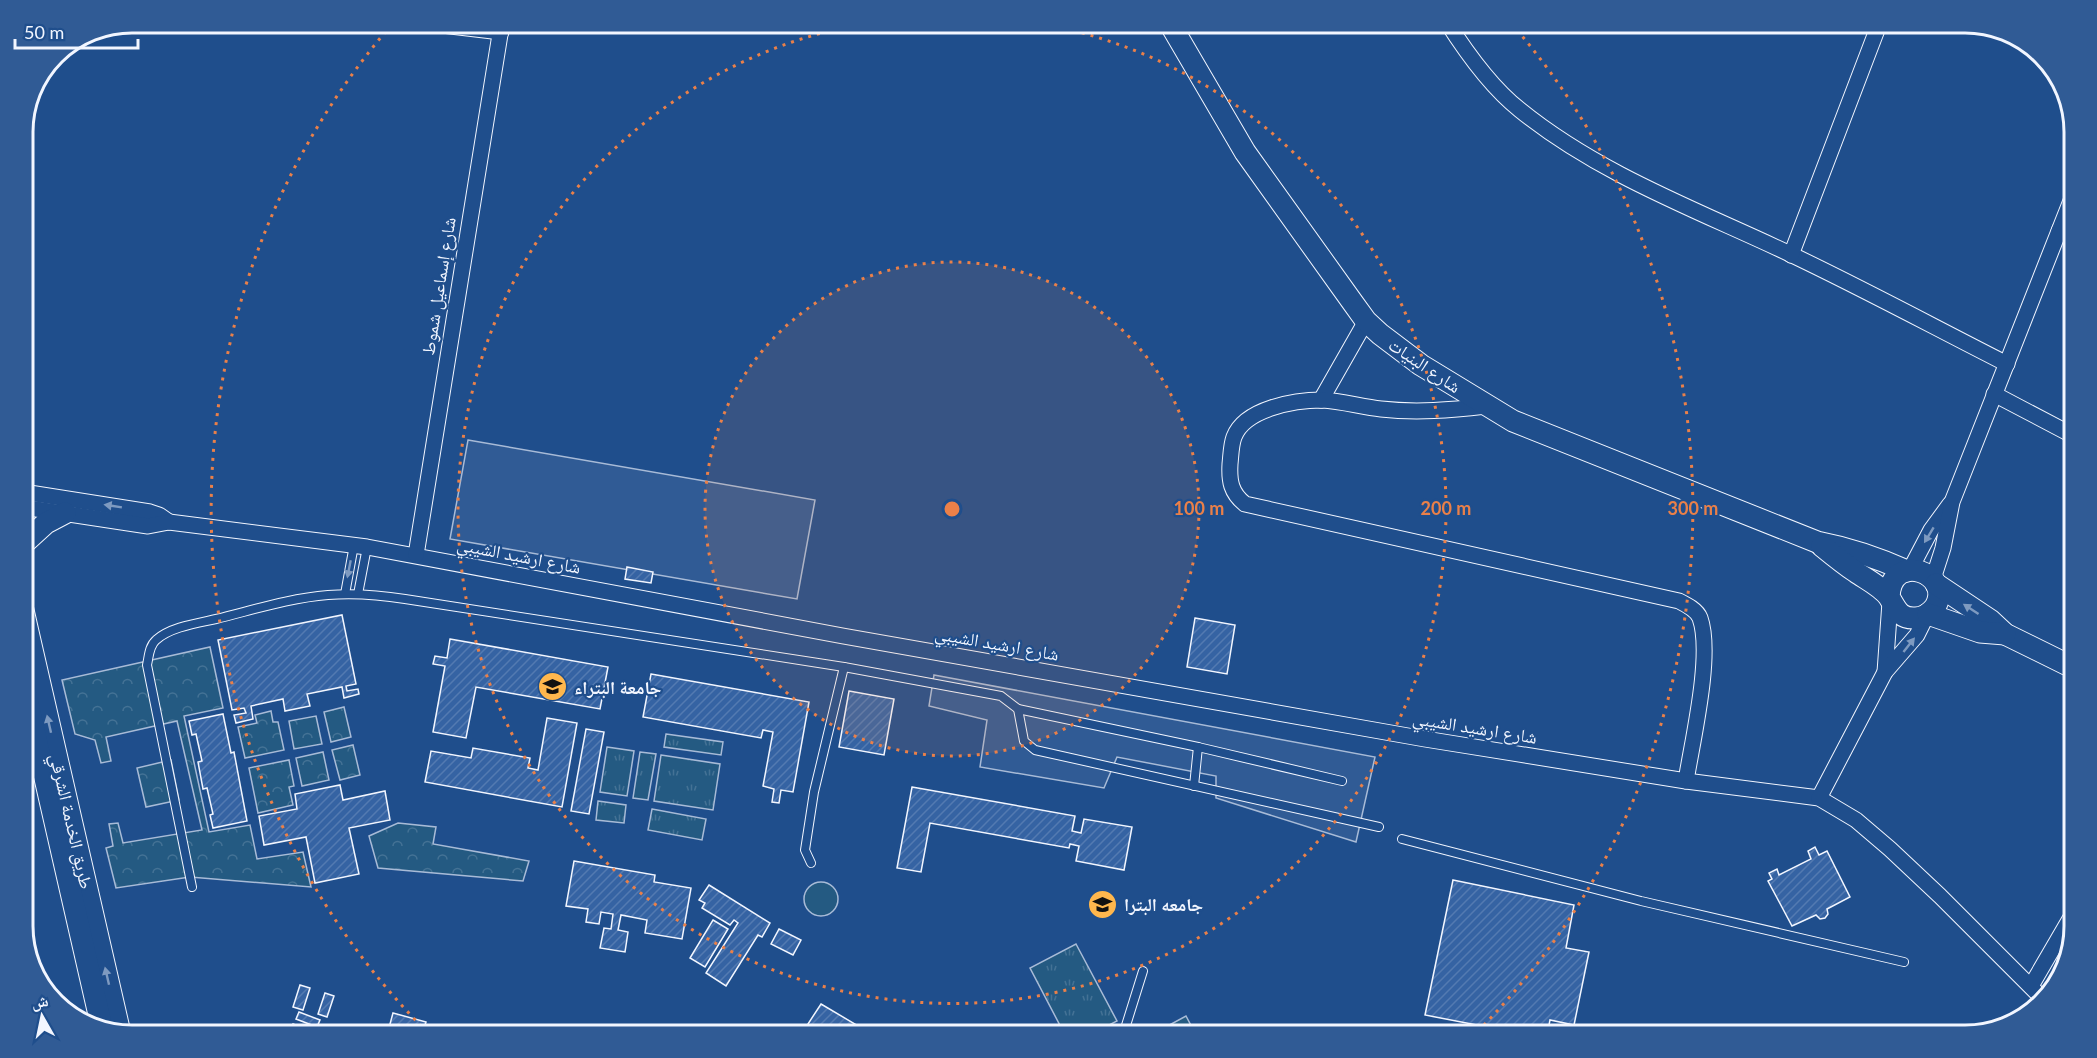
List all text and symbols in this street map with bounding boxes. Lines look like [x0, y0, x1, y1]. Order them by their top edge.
scale bar [15, 12, 138, 50]
text: 50 m [24, 21, 64, 43]
street label: شارع إسماعيل شموط [416, 215, 462, 357]
street label: شارع البنيات [1384, 333, 1465, 398]
text: 100 m [1174, 497, 1224, 519]
text: 200 m [1421, 497, 1471, 519]
text: 300 m [1668, 497, 1718, 519]
centre of rings [942, 499, 962, 519]
one-way arrow [104, 501, 123, 510]
one-way arrow [1923, 527, 1934, 543]
street label: شارع ارشيد الشيبي [454, 532, 583, 582]
one-way arrow [344, 560, 353, 579]
one-way arrow [1963, 603, 1979, 614]
street label: شارع ارشيد الشيبي [932, 621, 1061, 669]
one-way arrow [1902, 638, 1914, 653]
school or university icon: جامعة البتراء [537, 671, 569, 703]
place label: جامعة البتراء [574, 676, 662, 699]
street label: شارع ارشيد الشيبي [1411, 706, 1539, 752]
one-way arrow [44, 715, 54, 733]
street label: طريق الخدمة الشرقي [41, 751, 98, 892]
school or university icon: جامعه البترا [1087, 888, 1119, 920]
place label: جامعه البترا [1124, 893, 1203, 916]
one-way arrow [102, 966, 111, 985]
north arrow [12, 986, 72, 1046]
text: ش [30, 990, 50, 1012]

